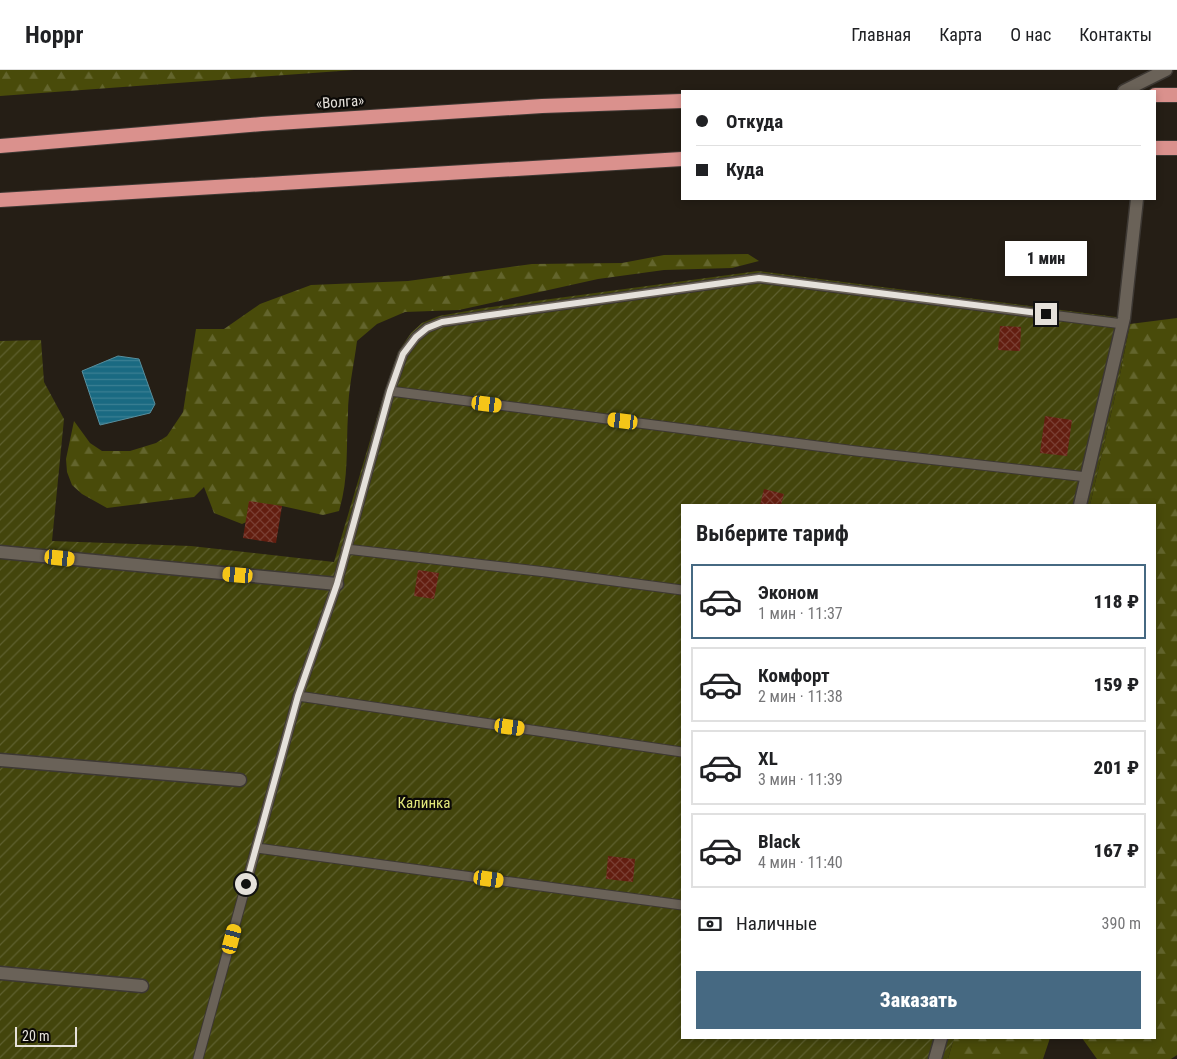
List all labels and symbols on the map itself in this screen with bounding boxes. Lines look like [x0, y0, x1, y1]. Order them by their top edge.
street label: «Волга» [315, 91, 365, 113]
callout: 1 мин [1005, 242, 1087, 276]
route end [1035, 303, 1057, 325]
car [471, 395, 502, 413]
car [607, 412, 638, 430]
car [44, 549, 75, 567]
car [222, 566, 253, 584]
car [494, 717, 525, 737]
park label: Калинка [398, 794, 450, 812]
car [473, 869, 504, 889]
route start [235, 873, 257, 895]
car [220, 923, 243, 955]
scale bar [15, 1024, 78, 1047]

